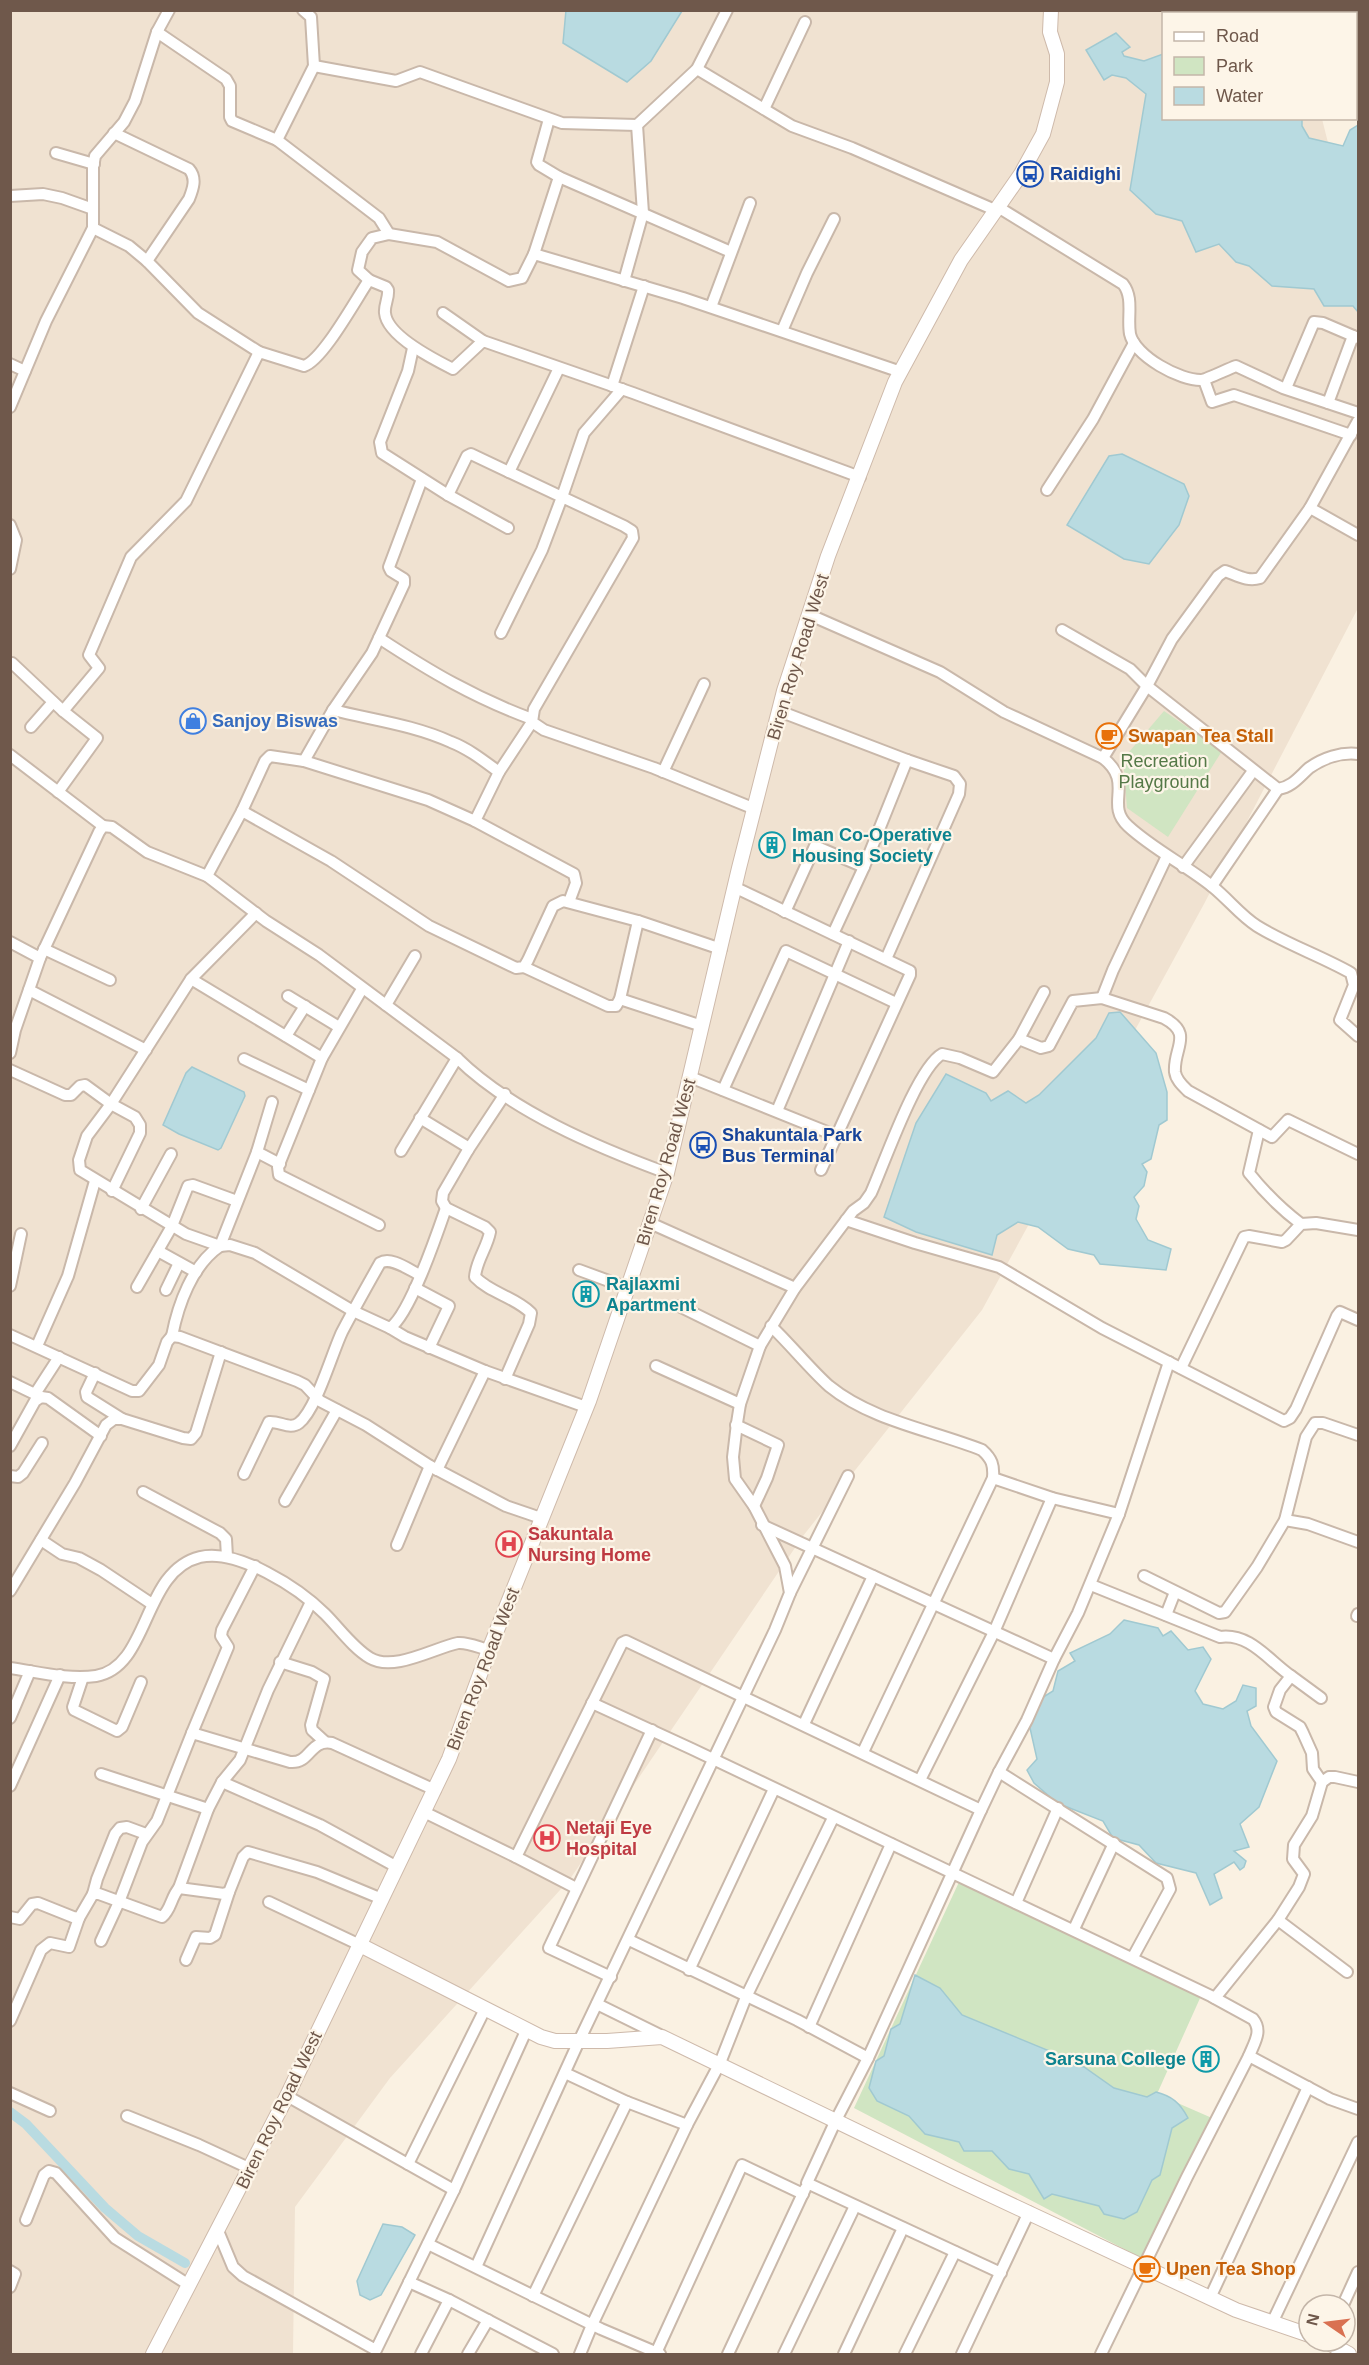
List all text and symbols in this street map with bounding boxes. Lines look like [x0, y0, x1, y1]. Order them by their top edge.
legend [1162, 12, 1357, 120]
text: Road [1216, 26, 1259, 46]
text: Park [1216, 56, 1254, 76]
text: Water [1216, 86, 1263, 106]
bus stop icon: Raidighi [1015, 159, 1045, 189]
place label: Raidighi [1050, 164, 1121, 184]
street label: Biren Roy Road West [763, 571, 833, 743]
shop icon: Sanjoy Biswas [178, 706, 208, 736]
place label: Sanjoy Biswas [212, 711, 338, 731]
cafe icon: Swapan Tea Stall [1094, 721, 1124, 751]
place label: Swapan Tea Stall [1128, 726, 1274, 746]
park label: Recreation Playground [1118, 751, 1210, 792]
place label: Iman Co-Operative Housing Society [792, 825, 952, 866]
building icon: Iman Co-Operative Housing Society [757, 830, 787, 860]
street label: Biren Roy Road West [633, 1076, 699, 1248]
place label: Shakuntala Park Bus Terminal [722, 1125, 863, 1166]
bus stop icon: Shakuntala Park Bus Terminal [688, 1130, 718, 1160]
place label: Rajlaxmi Apartment [606, 1274, 696, 1315]
building icon: Rajlaxmi Apartment [571, 1279, 601, 1309]
place label: Sakuntala Nursing Home [528, 1524, 651, 1565]
hospital icon: Sakuntala Nursing Home [494, 1529, 524, 1559]
street label: Biren Roy Road West [443, 1585, 523, 1753]
place label: Netaji Eye Hospital [566, 1818, 652, 1859]
hospital icon: Netaji Eye Hospital [532, 1823, 562, 1853]
street label: Biren Roy Road West [232, 2028, 326, 2192]
building icon: Sarsuna College [1191, 2044, 1221, 2074]
place label: Sarsuna College [1045, 2049, 1186, 2069]
cafe icon: Upen Tea Shop [1132, 2254, 1162, 2284]
place label: Upen Tea Shop [1166, 2259, 1296, 2279]
north arrow [1297, 2293, 1357, 2353]
text: N [1303, 2312, 1323, 2327]

